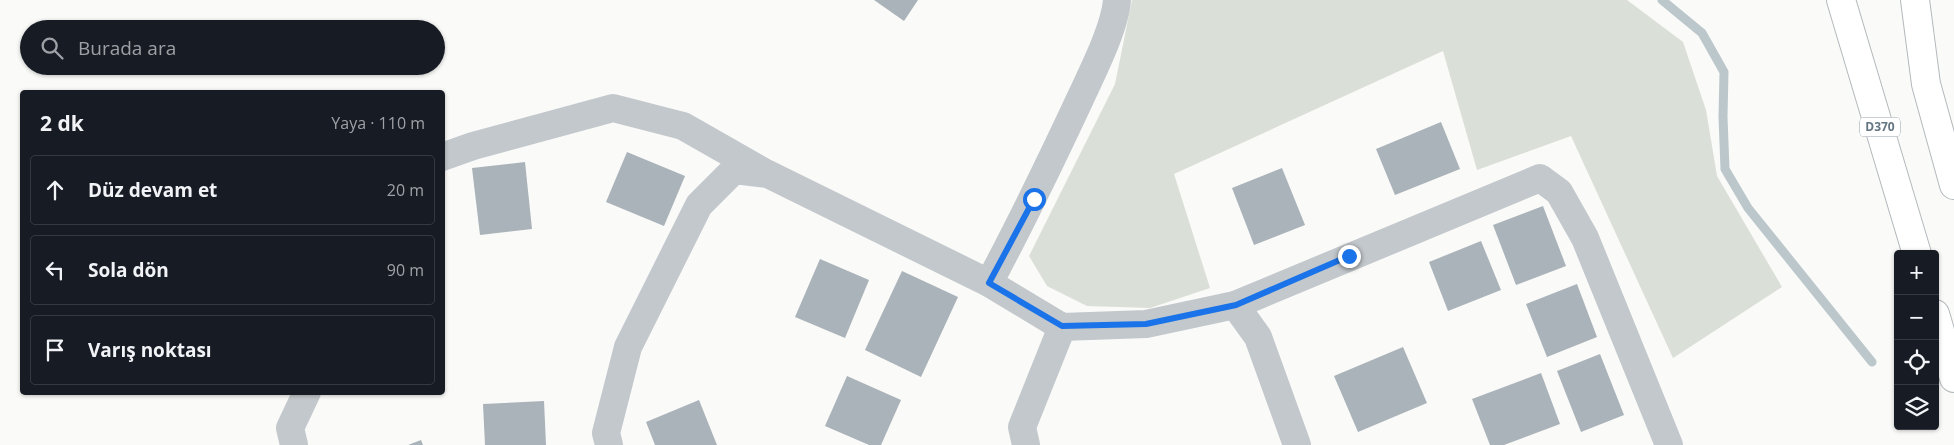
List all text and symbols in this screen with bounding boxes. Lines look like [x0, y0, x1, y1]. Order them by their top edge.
search box [20, 20, 445, 75]
icon: search [38, 34, 66, 62]
text: Burada ara [78, 35, 176, 61]
text: 2 dk [40, 109, 84, 137]
text: Yaya · 110 m [331, 112, 425, 134]
road number: D370 [1860, 118, 1900, 136]
icon: ahead [41, 176, 69, 204]
text: Düz devam et [88, 177, 217, 203]
text: 20 m [387, 179, 424, 201]
route start [1023, 188, 1046, 211]
route end [1338, 245, 1361, 268]
map controls [1894, 250, 1939, 430]
button: + [1894, 250, 1939, 295]
icon: left [41, 256, 69, 284]
text: Sola dön [88, 257, 169, 283]
text: 90 m [387, 259, 424, 281]
button: − [1894, 295, 1939, 340]
icon: arrive [41, 336, 69, 364]
text: Varış noktası [88, 337, 212, 363]
button: locate [1894, 340, 1939, 385]
button: layers [1894, 385, 1939, 430]

